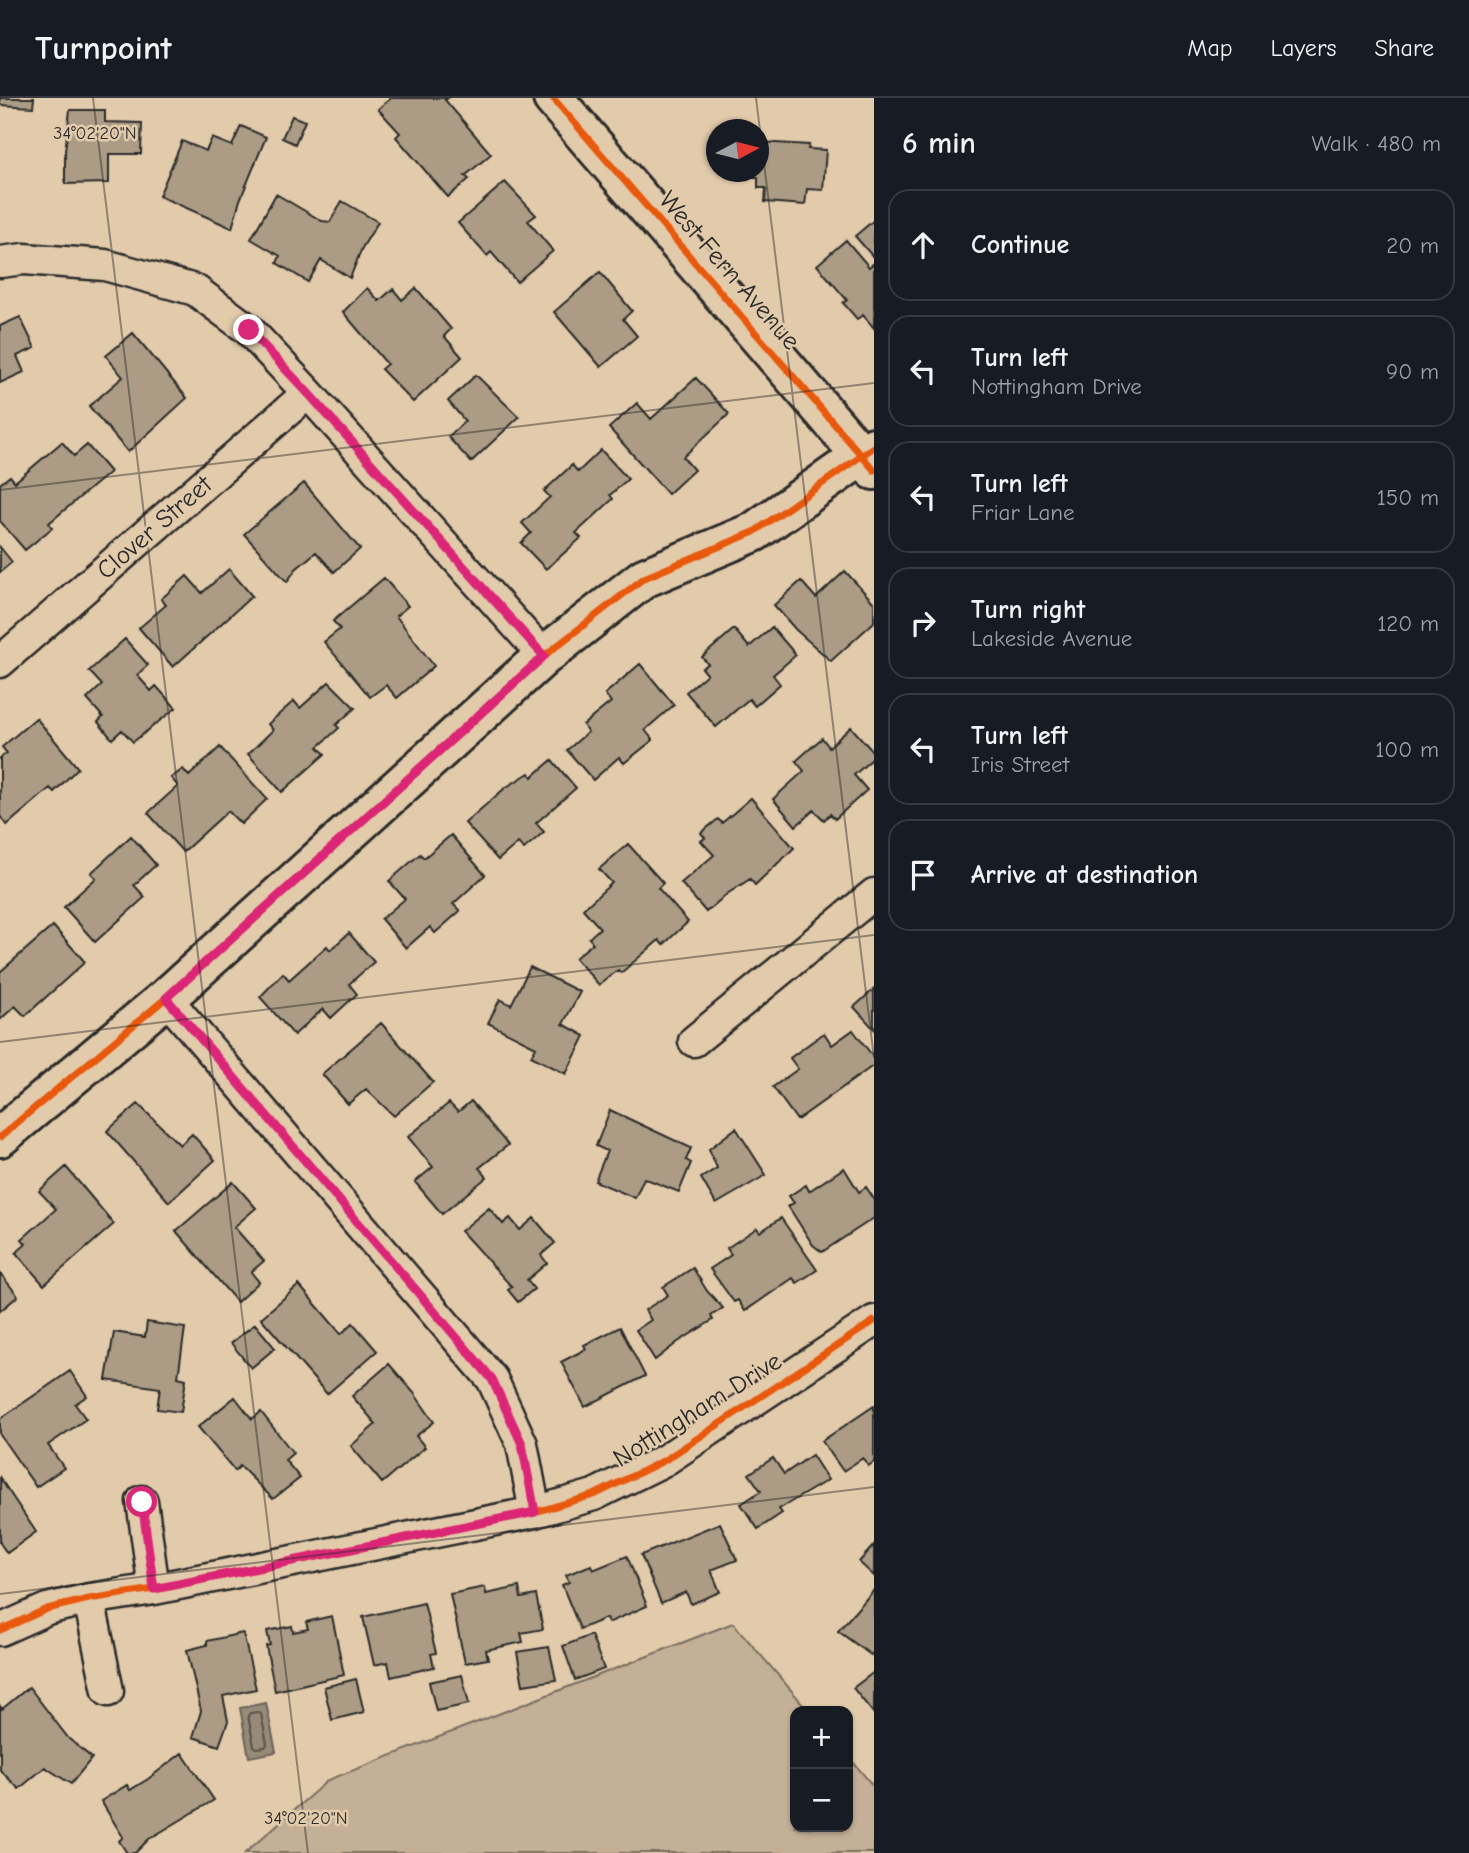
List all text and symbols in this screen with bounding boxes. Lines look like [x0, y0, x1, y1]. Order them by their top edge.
text: Turnpoint [35, 29, 172, 67]
text: Map [1187, 34, 1233, 62]
text: Layers [1271, 34, 1336, 62]
text: Share [1374, 34, 1434, 62]
north arrow [706, 119, 769, 182]
text: 34°02'20"N [53, 123, 137, 144]
text: 6 min [902, 126, 976, 161]
text: Walk · 480 m [1311, 130, 1441, 157]
street label: West Fern Avenue [652, 185, 806, 356]
icon: ahead [904, 226, 942, 264]
text: Continue [971, 230, 1069, 260]
text: 20 m [1386, 232, 1439, 259]
route end [233, 314, 264, 345]
text: Turn left [971, 343, 1068, 373]
icon: left [904, 352, 942, 390]
text: 90 m [1386, 358, 1439, 385]
text: Nottingham Drive [971, 373, 1142, 400]
street label: Clover Street [91, 469, 219, 586]
text: Turn left [971, 469, 1068, 499]
icon: left [904, 478, 942, 516]
text: 150 m [1377, 484, 1439, 511]
text: Friar Lane [971, 499, 1075, 526]
text: Turn right [971, 595, 1085, 625]
icon: right [904, 604, 942, 642]
text: 120 m [1377, 610, 1439, 637]
text: Lakeside Avenue [971, 625, 1132, 652]
text: Turn left [971, 721, 1068, 751]
icon: left [904, 730, 942, 768]
text: 100 m [1375, 736, 1439, 763]
text: Iris Street [971, 751, 1069, 778]
icon: arrive [904, 856, 942, 894]
text: Arrive at destination [971, 860, 1198, 890]
street label: Nottingham Drive [608, 1346, 787, 1474]
route start [126, 1486, 157, 1517]
map controls [790, 1706, 853, 1832]
button: + [790, 1706, 853, 1769]
button: − [790, 1769, 853, 1832]
text: 34°02'20"N [264, 1808, 348, 1829]

